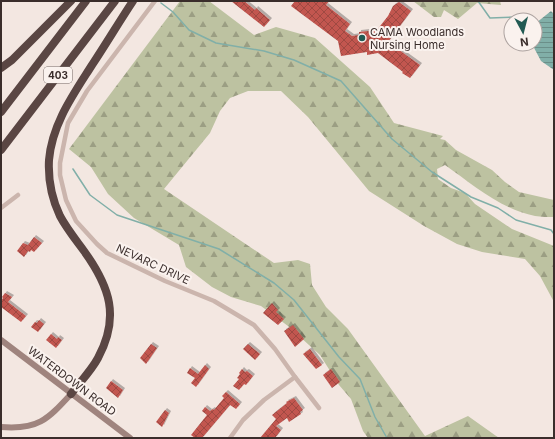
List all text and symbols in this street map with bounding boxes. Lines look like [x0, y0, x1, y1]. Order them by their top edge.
north arrow [503, 12, 543, 52]
place label: CAMA Woodlands Nursing Home [370, 25, 464, 52]
marker: CAMA Woodlands Nursing Home [357, 33, 367, 43]
text: N [519, 34, 529, 49]
road number: 403 [44, 67, 72, 83]
street label: NEVARC DRIVE [114, 241, 192, 287]
street label: WATERDOWN ROAD [25, 343, 119, 419]

